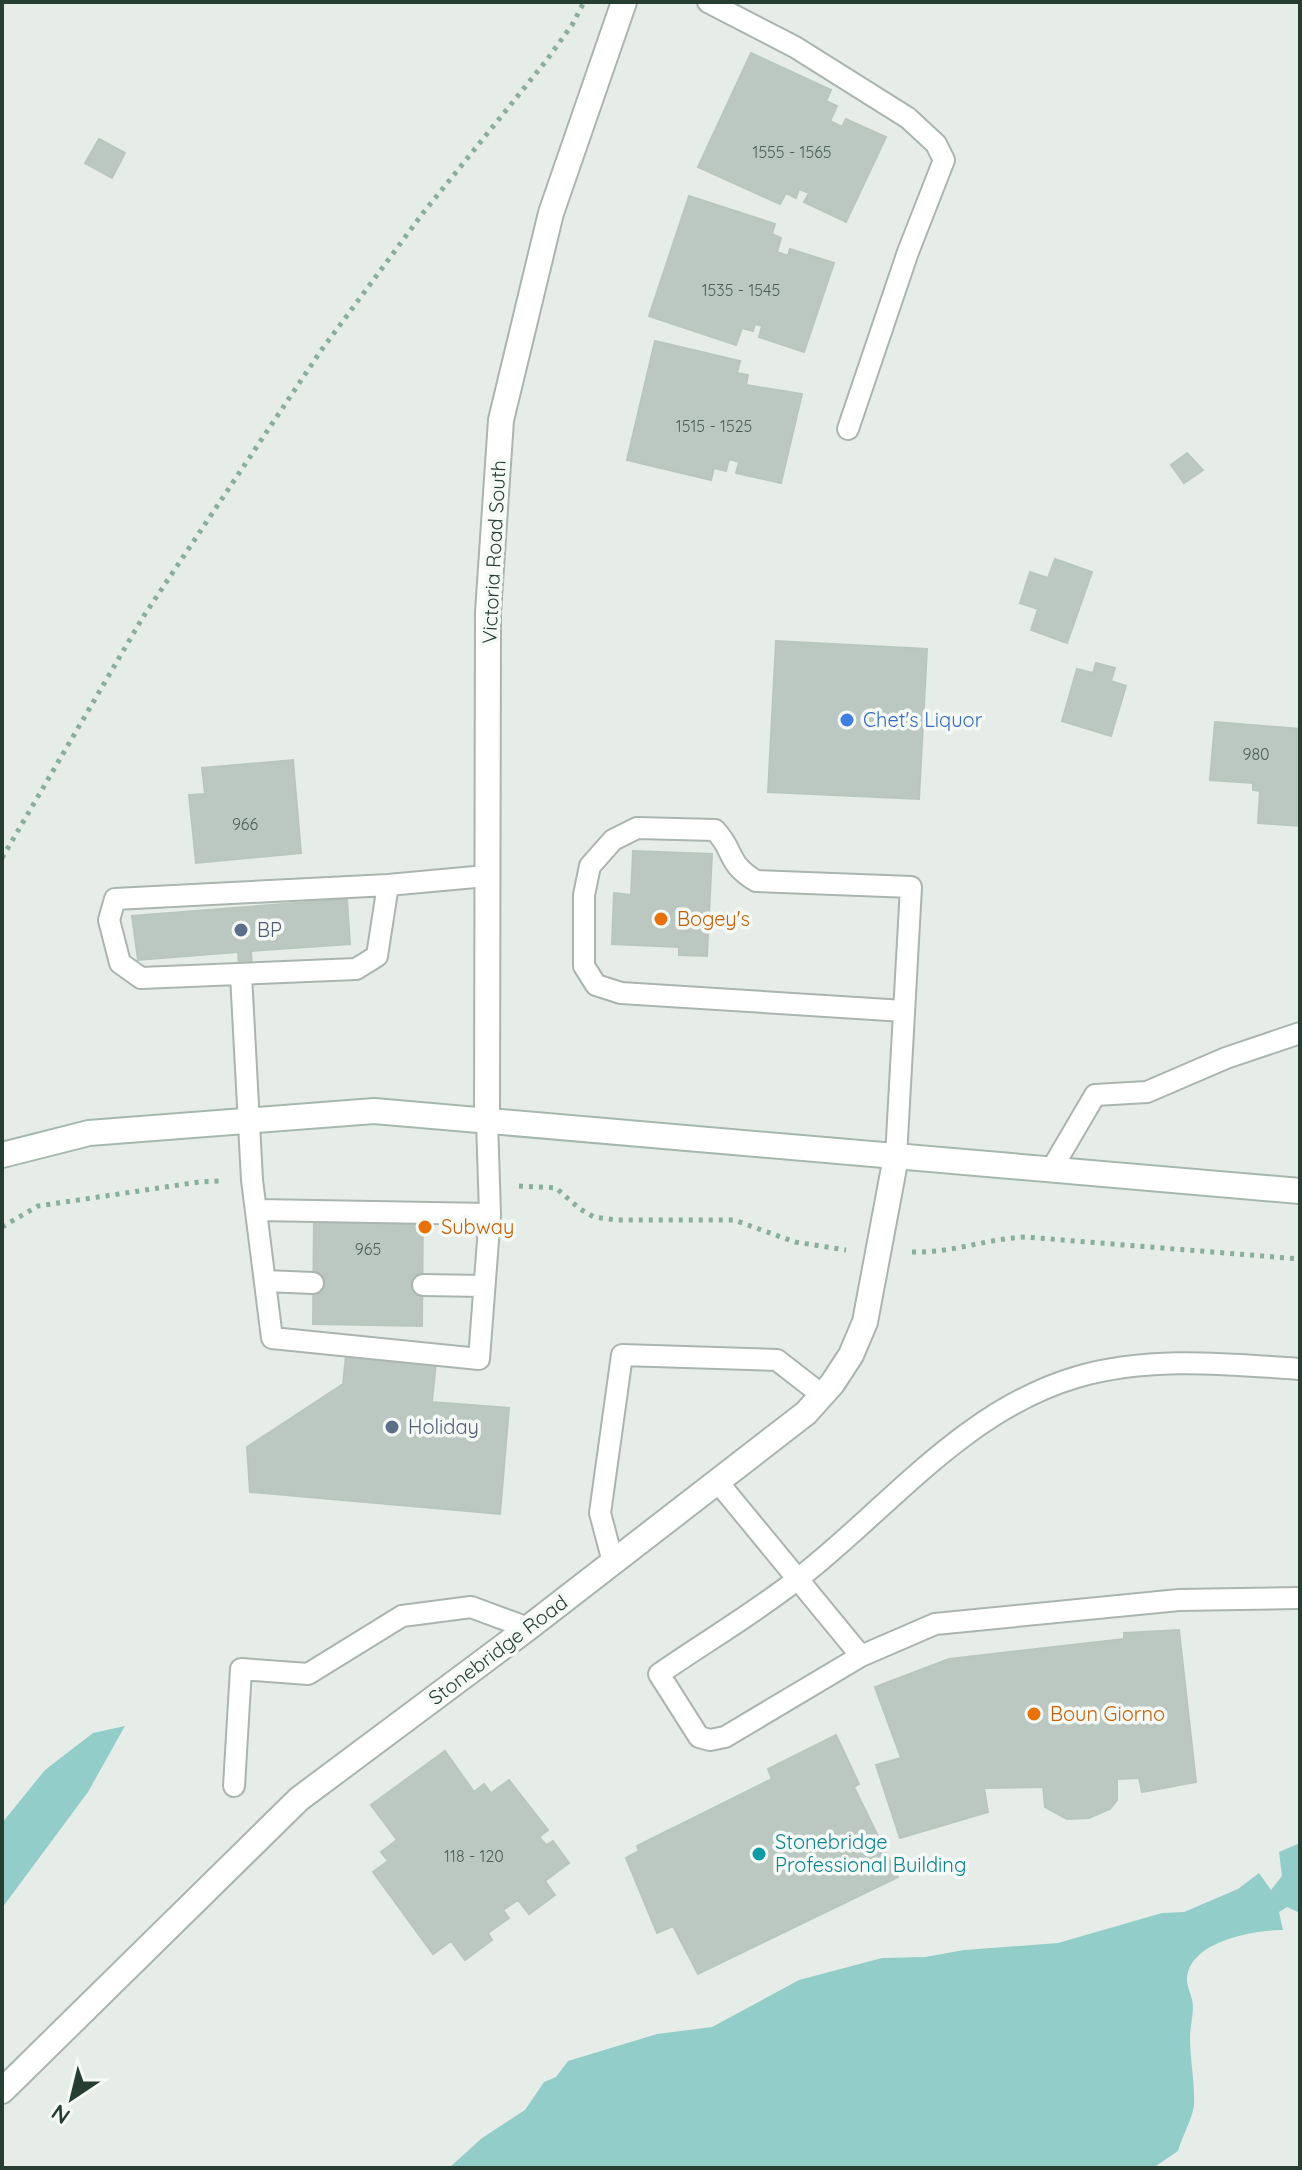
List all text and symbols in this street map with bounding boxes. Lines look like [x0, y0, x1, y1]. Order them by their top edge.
house number: 1555 - 1565 [752, 142, 832, 162]
house number: 1535 - 1545 [702, 280, 780, 300]
house number: 1515 - 1525 [676, 416, 752, 436]
street label: Victoria Road South [476, 459, 511, 645]
place label: Chet's Liquor [863, 707, 983, 732]
marker: Chet's Liquor [838, 711, 856, 729]
house number: 980 [1242, 744, 1270, 764]
house number: 966 [232, 814, 258, 834]
place label: Bogey's [677, 906, 750, 931]
marker: Bogey's [652, 910, 670, 928]
place label: BP [257, 917, 282, 942]
marker: BP [232, 921, 250, 939]
place label: Subway [441, 1214, 514, 1239]
marker: Subway [416, 1218, 434, 1236]
house number: 965 [355, 1239, 381, 1259]
place label: Holiday [408, 1414, 479, 1439]
marker: Holiday [383, 1418, 401, 1436]
street label: Stonebridge Road [423, 1589, 572, 1710]
place label: Boun Giorno [1050, 1701, 1165, 1726]
marker: Boun Giorno [1025, 1705, 1043, 1723]
place label: Stonebridge Professional Building [775, 1829, 966, 1877]
marker: Stonebridge Professional Building [750, 1845, 768, 1863]
house number: 118 - 120 [444, 1846, 504, 1866]
north arrow [32, 2058, 112, 2138]
text: N [46, 2098, 75, 2130]

